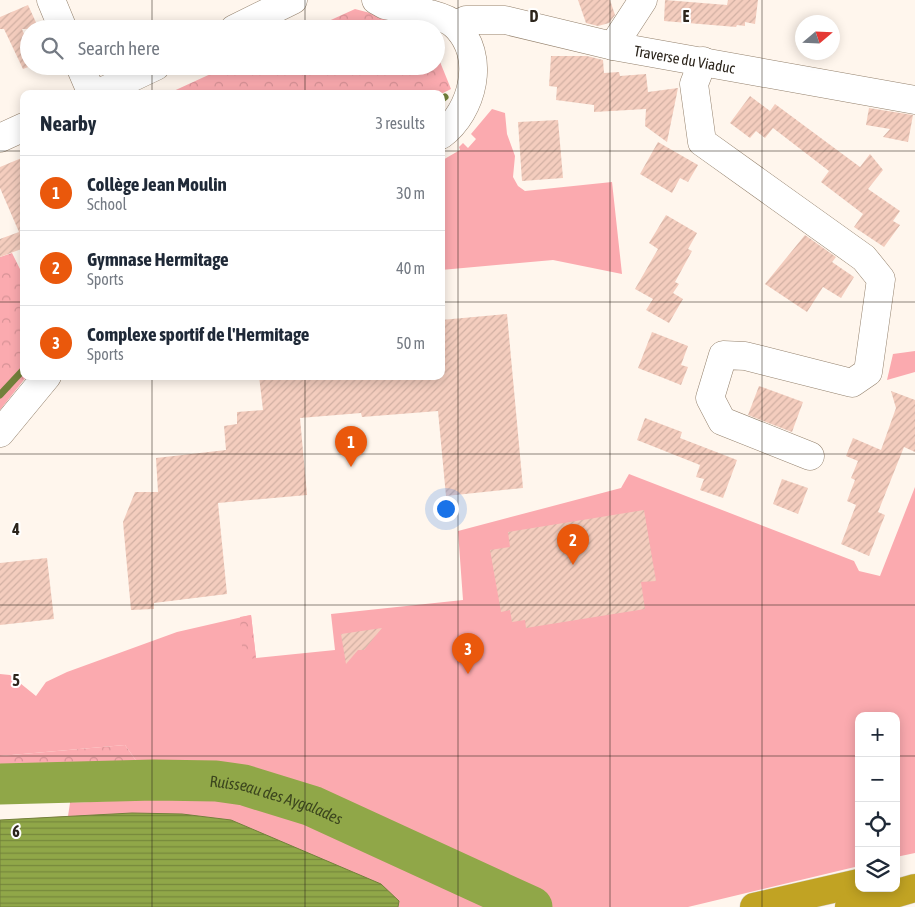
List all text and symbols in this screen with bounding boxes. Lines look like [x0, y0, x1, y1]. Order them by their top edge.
text: D [530, 7, 539, 25]
text: E [683, 7, 690, 25]
north arrow [795, 15, 840, 60]
search box [20, 20, 445, 75]
icon: search [38, 34, 66, 62]
text: Search here [78, 37, 160, 59]
street label: Traverse du Viaduc [633, 41, 737, 76]
text: Nearby [40, 111, 96, 135]
text: 3 results [375, 114, 425, 132]
text: Collège Jean Moulin [87, 173, 227, 195]
text: 1 [52, 184, 60, 202]
text: 30 m [396, 184, 425, 202]
text: School [87, 195, 127, 213]
text: Gymnase Hermitage [87, 248, 229, 270]
text: 2 [52, 259, 60, 277]
text: 40 m [396, 259, 425, 277]
text: Sports [87, 270, 124, 288]
text: Complexe sportif de l'Hermitage [87, 323, 309, 345]
text: 3 [52, 334, 60, 352]
text: 50 m [396, 334, 425, 352]
text: Sports [87, 345, 124, 363]
pin: 1 [335, 426, 367, 467]
your location [433, 496, 459, 522]
text: 4 [11, 520, 20, 538]
pin: 2 [557, 524, 589, 565]
pin: 3 [452, 633, 484, 674]
text: 5 [12, 671, 20, 689]
map controls [855, 712, 900, 892]
button: + [855, 712, 900, 757]
button: − [855, 757, 900, 802]
water label: Ruisseau des Aygalades [209, 772, 346, 828]
button: locate [855, 802, 900, 847]
text: 6 [12, 822, 20, 840]
button: layers [855, 847, 900, 892]

